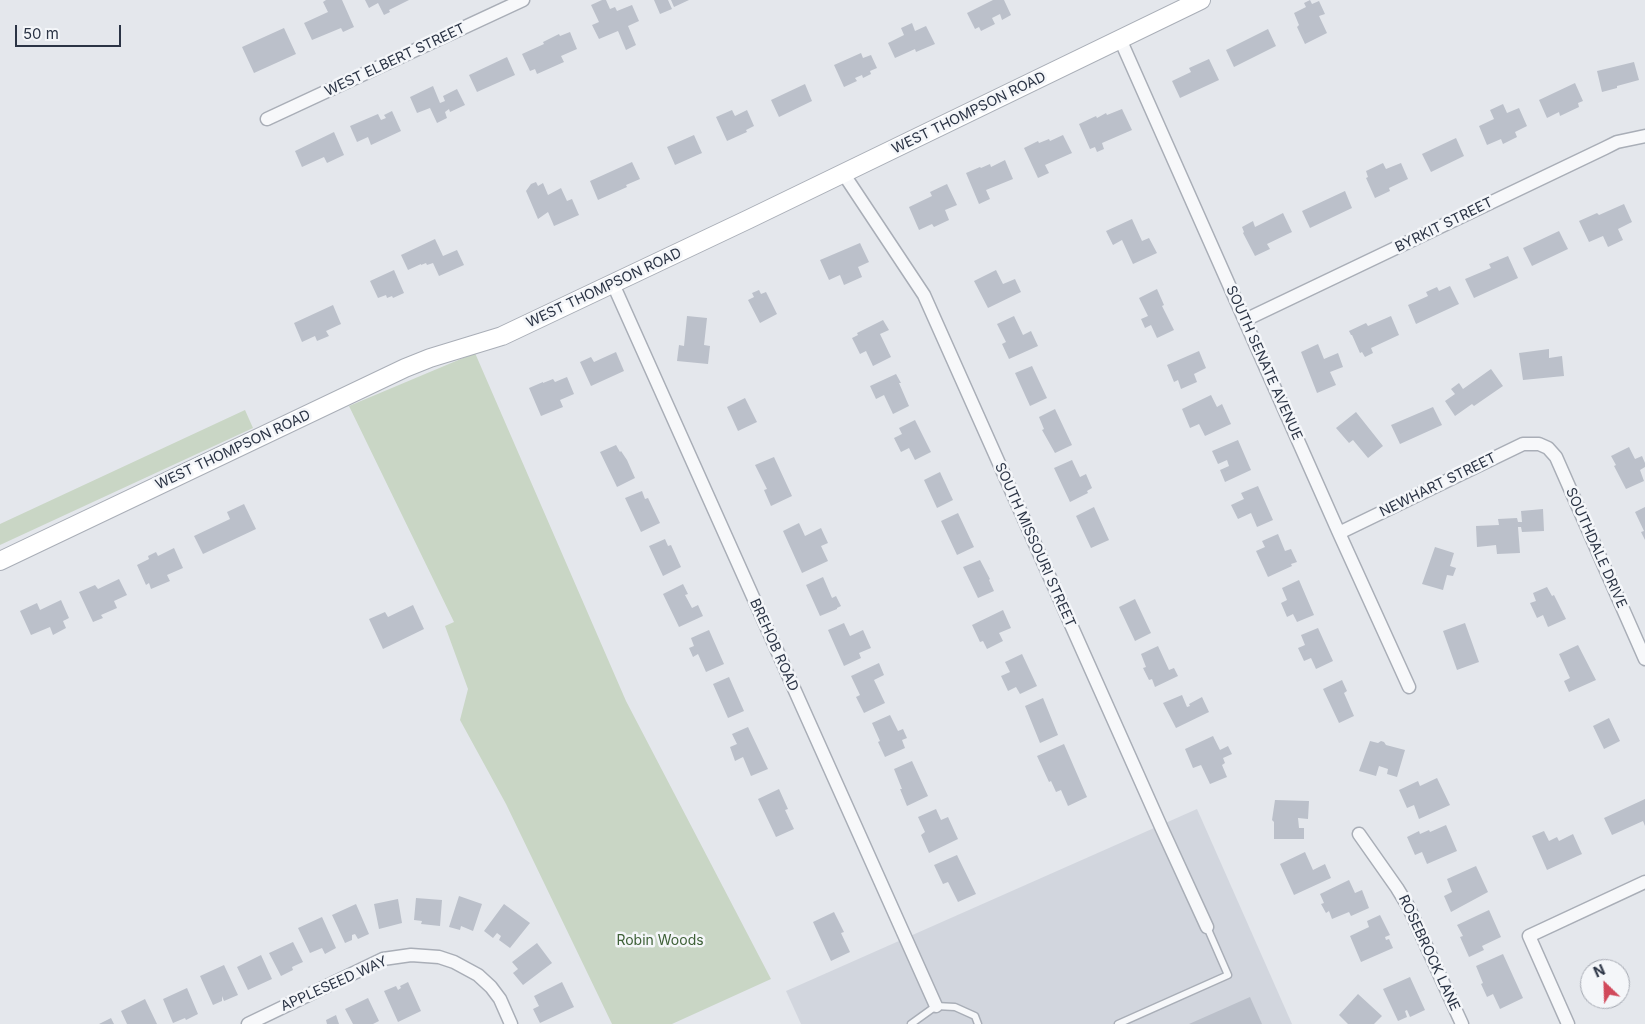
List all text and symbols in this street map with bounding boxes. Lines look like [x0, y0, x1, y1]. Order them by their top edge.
scale bar [18, 15, 124, 47]
street label: WEST ELBERT STREET [322, 20, 468, 100]
text: 50 m [23, 24, 59, 43]
street label: WEST THOMPSON ROAD [889, 68, 1049, 158]
street label: BYRKIT STREET [1392, 194, 1496, 256]
street label: WEST THOMPSON ROAD [524, 245, 684, 331]
street label: SOUTH SENATE AVENUE [1222, 283, 1306, 443]
street label: WEST THOMPSON ROAD [153, 407, 313, 493]
street label: NEWHART STREET [1377, 449, 1499, 521]
street label: SOUTH MISSOURI STREET [991, 460, 1079, 630]
street label: SOUTHDALE DRIVE [1562, 485, 1630, 611]
street label: BREHOB ROAD [746, 596, 802, 694]
street label: ROSEBROCK LANE [1395, 892, 1463, 1014]
park label: Robin Woods [616, 933, 704, 949]
street label: APPLESEED WAY [278, 953, 390, 1015]
north arrow [1580, 959, 1630, 1009]
text: N [1591, 961, 1607, 981]

